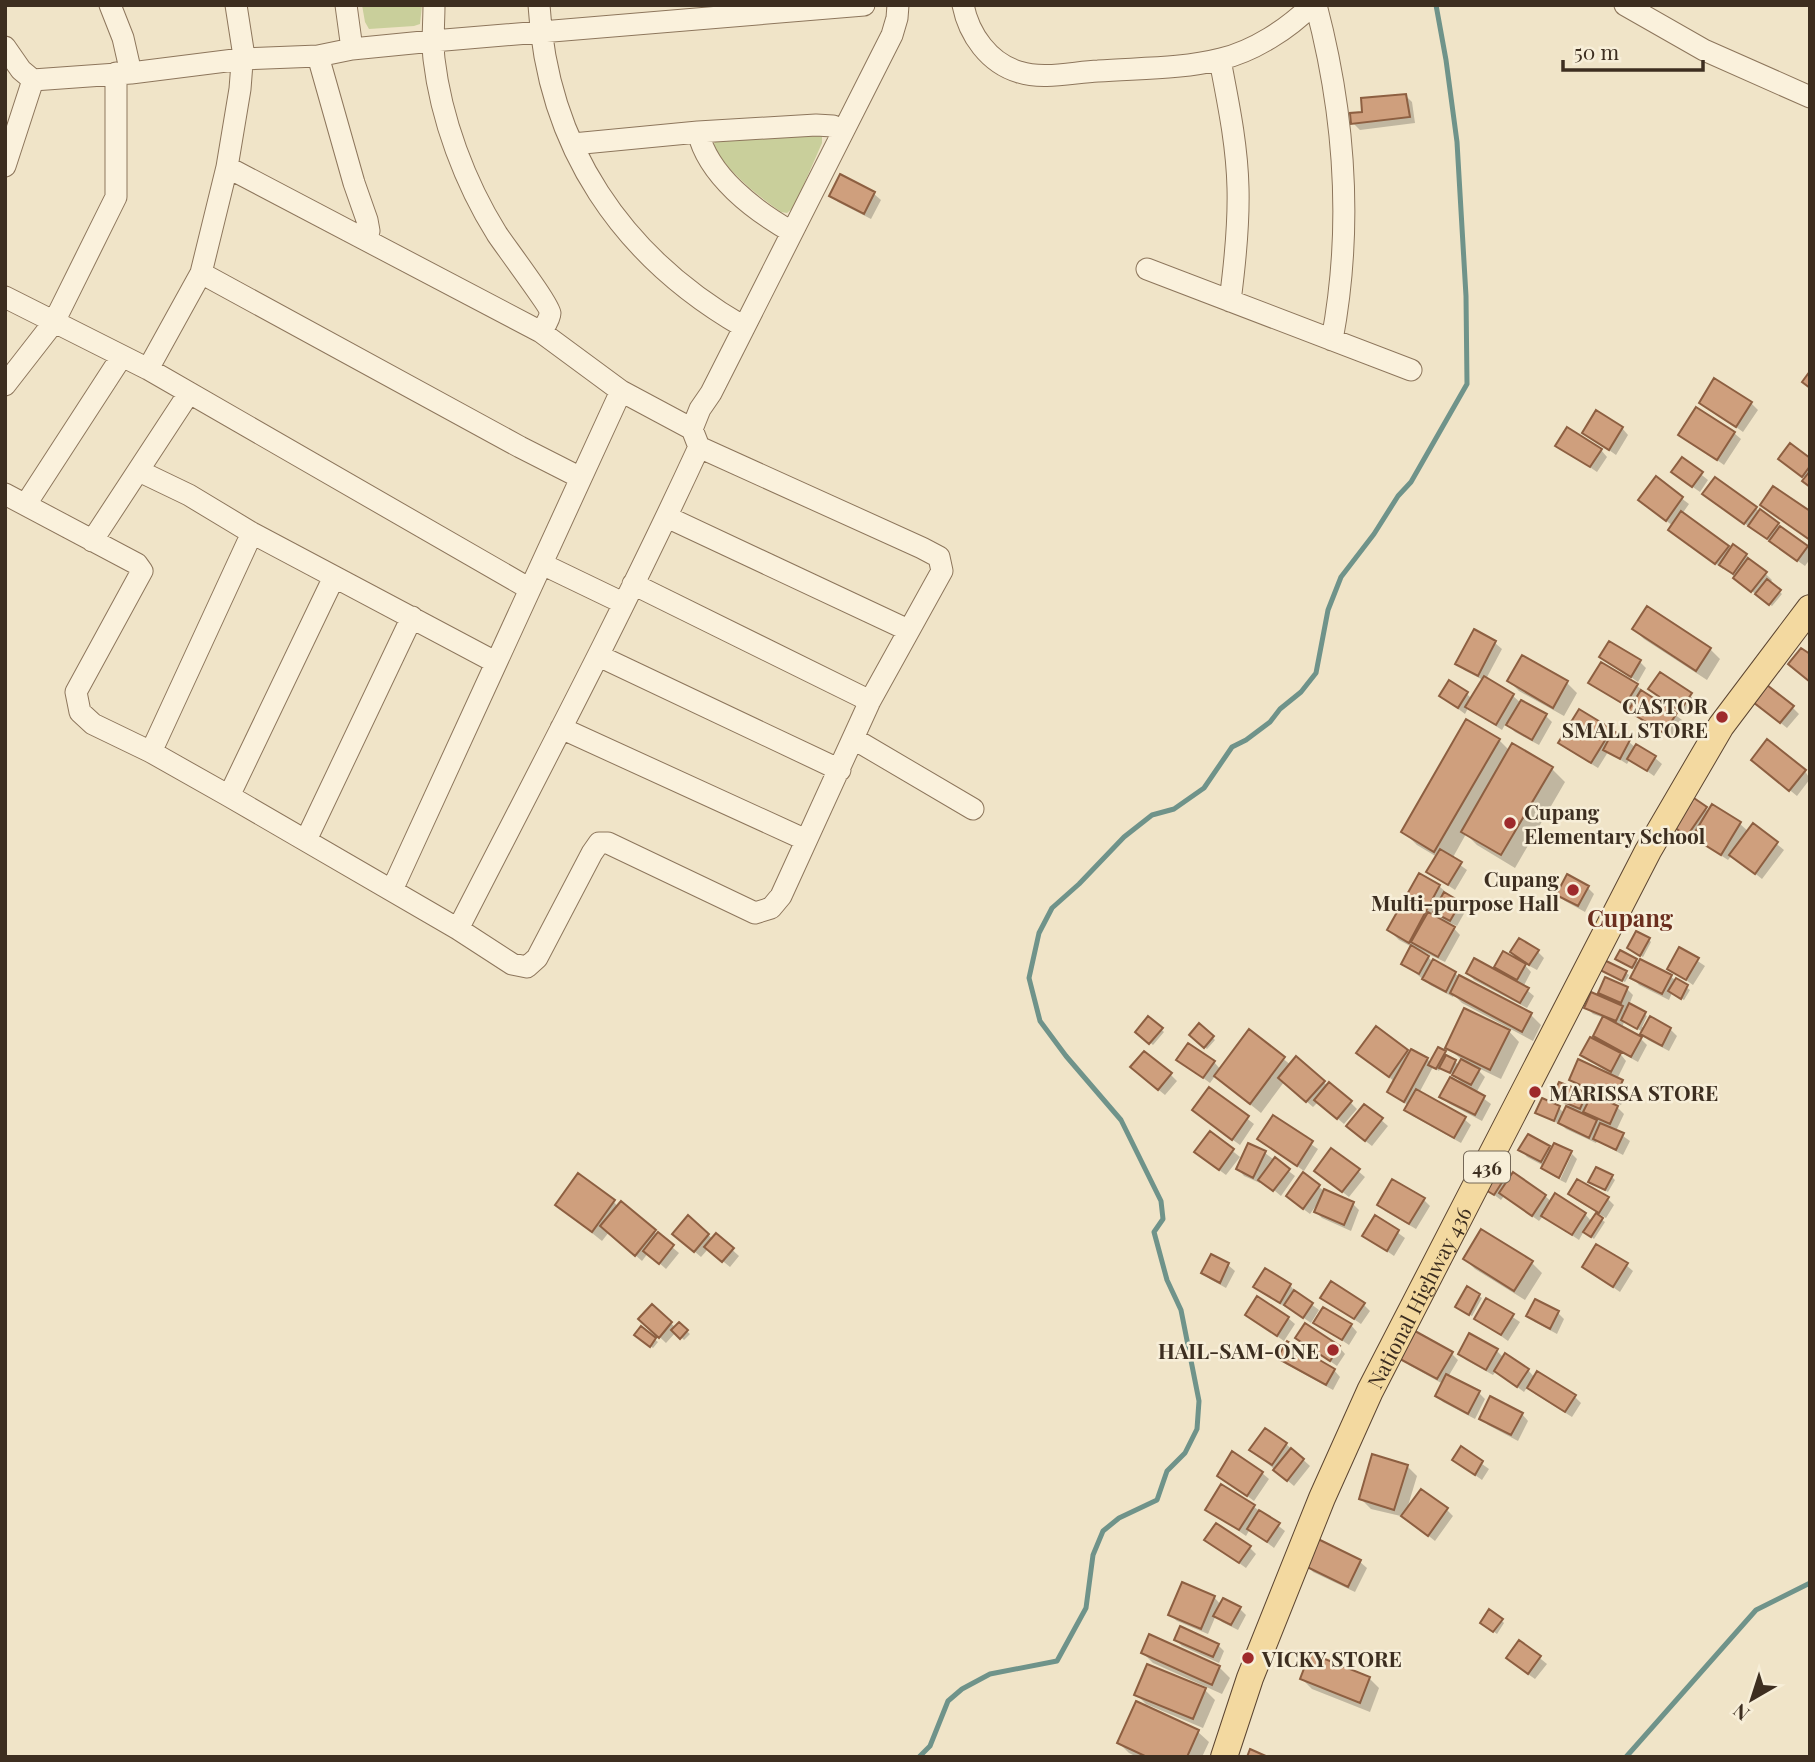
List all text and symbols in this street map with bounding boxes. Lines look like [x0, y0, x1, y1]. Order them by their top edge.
scale bar [1563, 28, 1703, 72]
text: 50 m [1574, 37, 1620, 65]
place label: CASTOR SMALL STORE [1562, 691, 1708, 743]
marker: CASTOR SMALL STORE [1714, 709, 1730, 725]
place label: Cupang Elementary School [1524, 797, 1706, 849]
marker: Cupang Elementary School [1502, 815, 1518, 831]
place label: Cupang Multi-purpose Hall [1371, 864, 1559, 916]
marker: Cupang Multi-purpose Hall [1565, 882, 1581, 898]
district label: Cupang [1587, 901, 1674, 933]
place label: MARISSA STORE [1549, 1078, 1718, 1106]
marker: MARISSA STORE [1527, 1084, 1543, 1100]
road number: 436 [1464, 1152, 1510, 1182]
street label: National Highway 436 [1360, 1201, 1477, 1393]
place label: HAIL-SAM-ONE [1158, 1336, 1319, 1364]
marker: HAIL-SAM-ONE [1325, 1342, 1341, 1358]
place label: VICKY STORE [1261, 1644, 1402, 1672]
marker: VICKY STORE [1240, 1650, 1256, 1666]
north arrow [1717, 1664, 1787, 1734]
text: N [1727, 1698, 1754, 1727]

